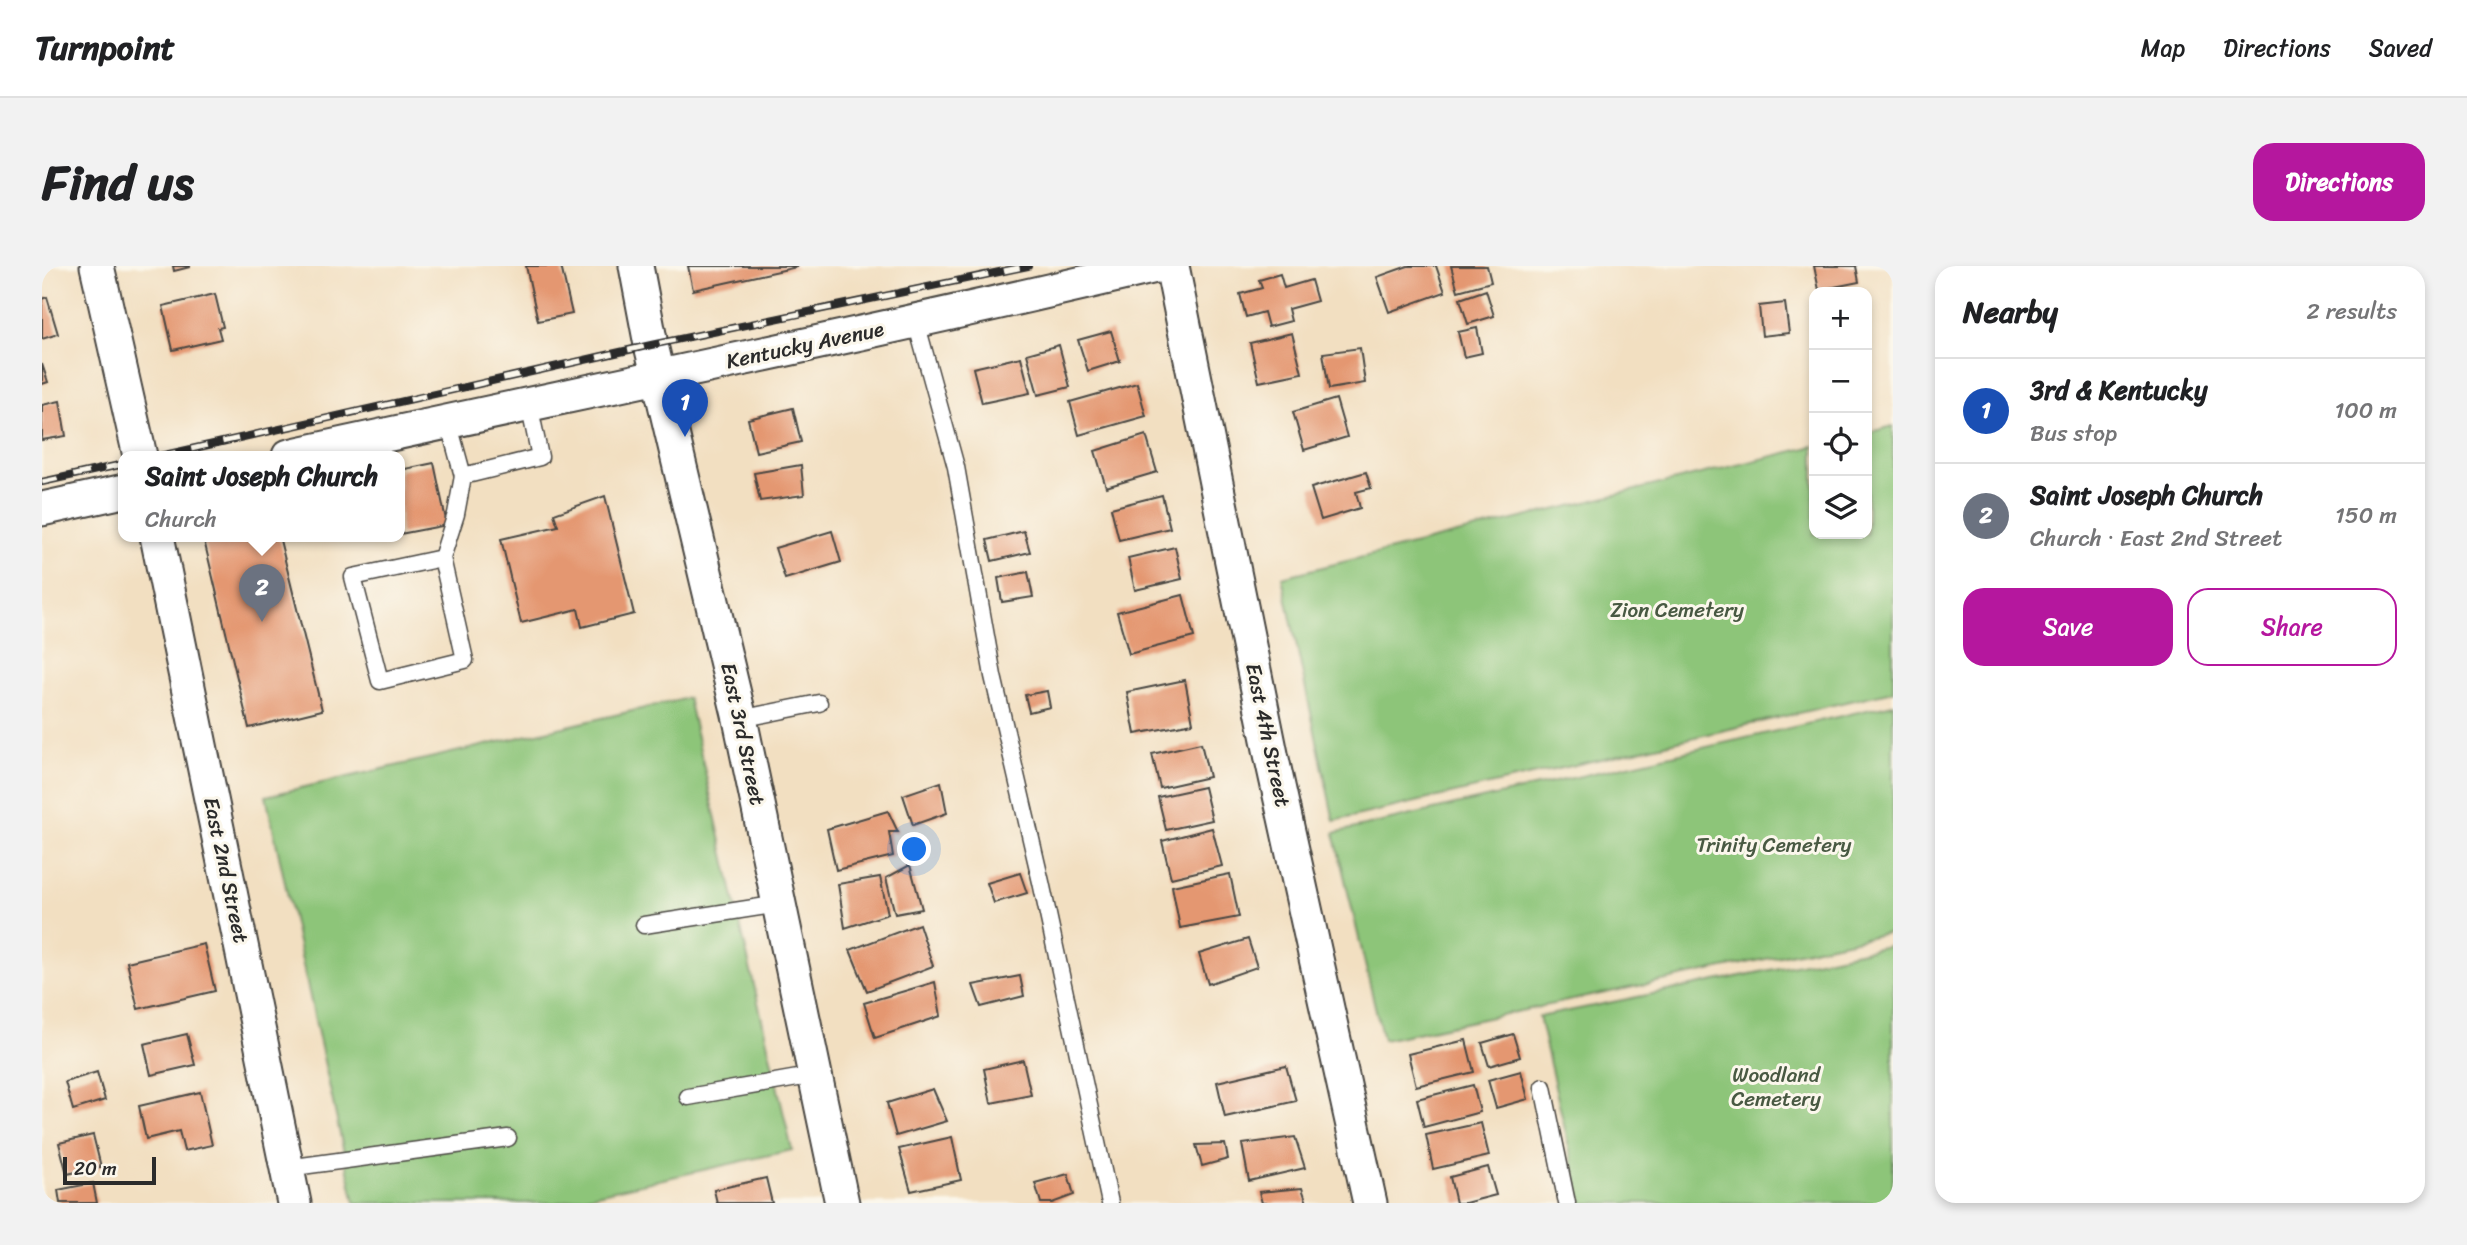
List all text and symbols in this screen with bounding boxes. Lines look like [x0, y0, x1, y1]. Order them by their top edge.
text: Turnpoint [35, 19, 175, 77]
text: Map [2141, 27, 2185, 69]
text: Directions [2223, 27, 2331, 69]
text: Saved [2369, 27, 2432, 69]
text: Find us [42, 139, 194, 226]
button: Directions [2253, 143, 2425, 221]
text: Nearby [1963, 285, 2058, 339]
map controls [1809, 287, 1872, 539]
button: + [1809, 287, 1872, 350]
text: 2 results [2306, 291, 2397, 332]
street label: Kentucky Avenue [723, 310, 887, 380]
button: − [1809, 350, 1872, 413]
text: 3rd & Kentucky [2030, 367, 2208, 413]
pin: 1 [662, 379, 708, 437]
text: 1 [1981, 390, 1991, 431]
text: 100 m [2334, 390, 2397, 431]
button: locate [1809, 413, 1872, 476]
text: Bus stop [2030, 413, 2117, 454]
popup [118, 451, 405, 542]
text: Saint Joseph Church [145, 453, 378, 499]
text: Saint Joseph Church [2030, 472, 2263, 518]
button: layers [1809, 476, 1872, 539]
text: 2 [1979, 495, 1993, 536]
text: 150 m [2335, 495, 2397, 536]
text: Church [145, 499, 217, 540]
text: Church · East 2nd Street [2030, 518, 2282, 559]
pin: 2 [239, 564, 285, 622]
button: Save [1963, 588, 2173, 666]
button: Share [2187, 588, 2397, 666]
park label: Zion Cemetery [1610, 591, 1744, 629]
street label: East 3rd Street [709, 659, 777, 809]
street label: East 4th Street [1234, 659, 1302, 811]
street label: East 2nd Street [192, 794, 260, 946]
park label: Trinity Cemetery [1696, 826, 1852, 864]
your location [897, 832, 931, 866]
park label: Woodland Cemetery [1731, 1056, 1822, 1118]
text: 20 m [74, 1152, 117, 1185]
scale bar [63, 1154, 156, 1186]

